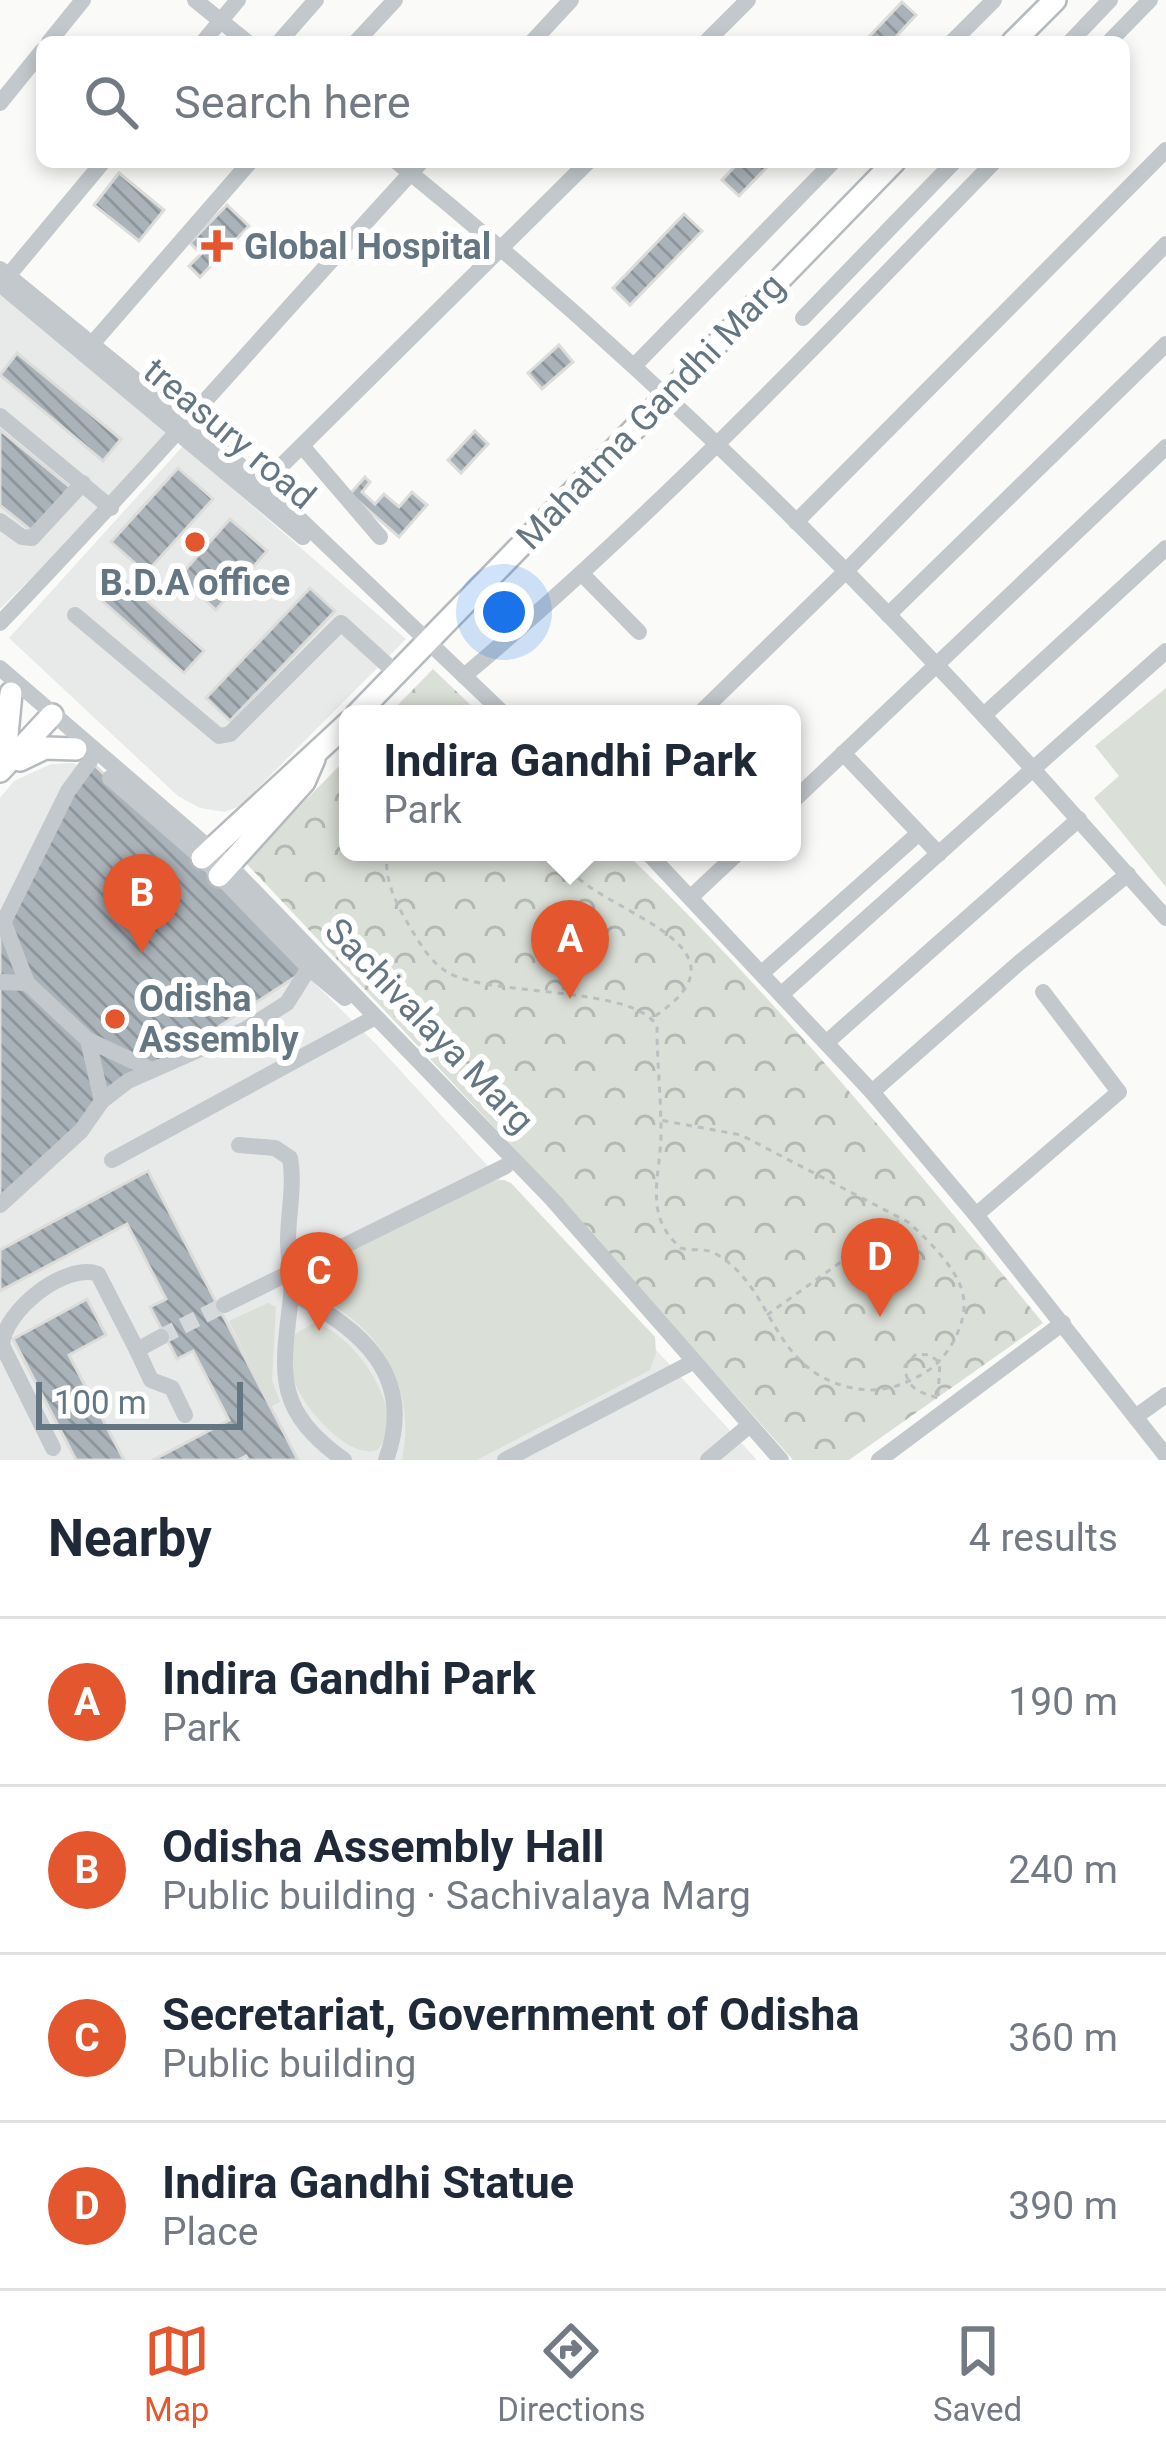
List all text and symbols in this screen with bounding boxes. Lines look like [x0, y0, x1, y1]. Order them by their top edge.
search box [36, 36, 1130, 168]
icon: search [78, 69, 144, 135]
text: Search here [174, 76, 411, 129]
place label: Global Hospital [244, 226, 491, 268]
marker: Global Hospital [201, 230, 233, 262]
street label: Mahatma Gandhi Marg [508, 265, 793, 558]
street label: treasury road [135, 350, 324, 518]
marker: B.D.A office [182, 529, 208, 555]
place label: B.D.A office [100, 562, 290, 604]
your location [474, 582, 534, 642]
popup [339, 705, 801, 861]
text: Indira Gandhi Park [383, 734, 757, 787]
text: Park [383, 787, 462, 833]
pin: B [103, 854, 181, 953]
pin: A [531, 900, 609, 999]
street label: Sachivalaya Marg [316, 910, 542, 1142]
place label: Odisha Assembly [139, 978, 300, 1061]
marker: Odisha Assembly [102, 1006, 128, 1032]
pin: D [841, 1218, 919, 1317]
pin: C [280, 1232, 358, 1331]
scale bar [36, 1376, 243, 1429]
text: 100 m [54, 1383, 147, 1422]
text: Nearby [48, 1509, 212, 1568]
text: 4 results [969, 1515, 1118, 1561]
text: Indira Gandhi Park [162, 1652, 536, 1705]
text: A [74, 1679, 100, 1725]
text: 190 m [1008, 1679, 1118, 1725]
text: Park [162, 1705, 241, 1751]
text: Odisha Assembly Hall [162, 1820, 604, 1873]
text: B [75, 1847, 99, 1893]
text: 240 m [1008, 1847, 1118, 1893]
text: Public building · Sachivalaya Marg [162, 1873, 751, 1919]
text: Secretariat, Government of Odisha [162, 1988, 860, 2041]
text: C [74, 2015, 100, 2061]
text: 360 m [1008, 2015, 1118, 2061]
text: Public building [162, 2041, 416, 2087]
text: Indira Gandhi Statue [162, 2156, 574, 2209]
text: D [74, 2183, 100, 2229]
text: 390 m [1008, 2183, 1118, 2229]
text: Place [162, 2209, 258, 2255]
tab: Map [144, 2318, 210, 2429]
tab: Directions [497, 2318, 646, 2429]
tab: Saved [933, 2318, 1022, 2429]

